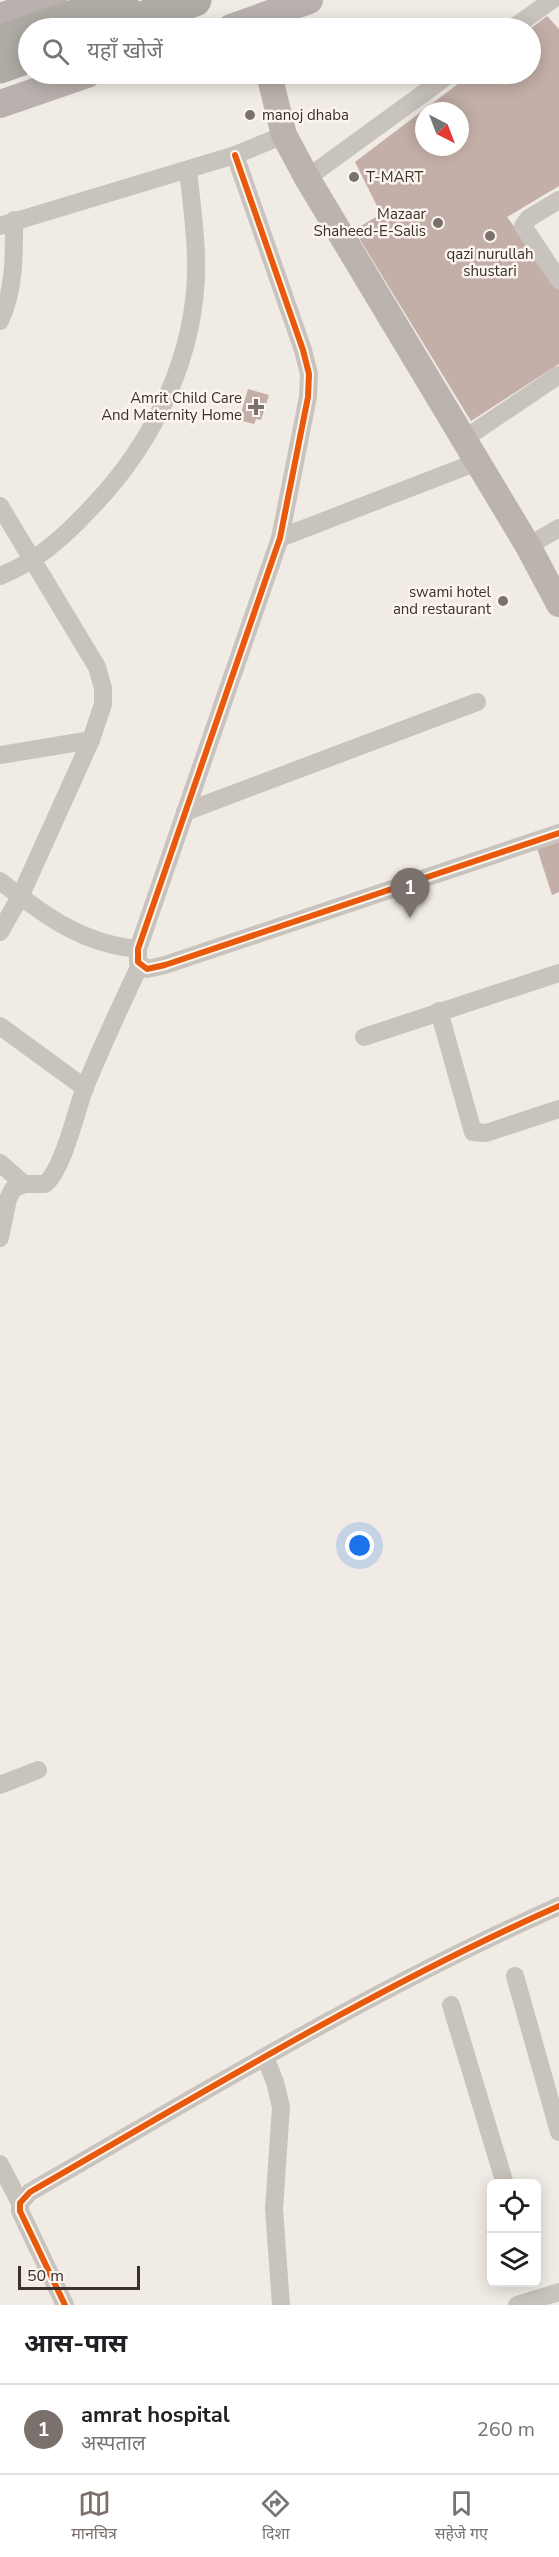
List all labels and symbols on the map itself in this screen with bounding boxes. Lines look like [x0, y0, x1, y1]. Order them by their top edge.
north arrow [415, 102, 469, 156]
place label: manoj dhaba [262, 105, 349, 125]
marker: manoj dhaba [243, 108, 257, 122]
place label: T-MART [366, 167, 423, 187]
marker: T-MART [347, 170, 361, 184]
place label: Mazaar Shaheed-E-Salis [314, 204, 427, 241]
marker: Mazaar Shaheed-E-Salis [431, 216, 445, 230]
marker: qazi nurullah shustari [483, 229, 497, 243]
place label: qazi nurullah shustari [446, 244, 534, 281]
place label: Amrit Child Care And Maternity Home [101, 388, 242, 425]
marker: Amrit Child Care And Maternity Home [247, 398, 265, 416]
place label: swami hotel and restaurant [393, 582, 492, 619]
marker: swami hotel and restaurant [496, 594, 510, 608]
pin: 1 [390, 868, 430, 918]
your location [345, 1531, 374, 1560]
scale bar [18, 2263, 140, 2290]

